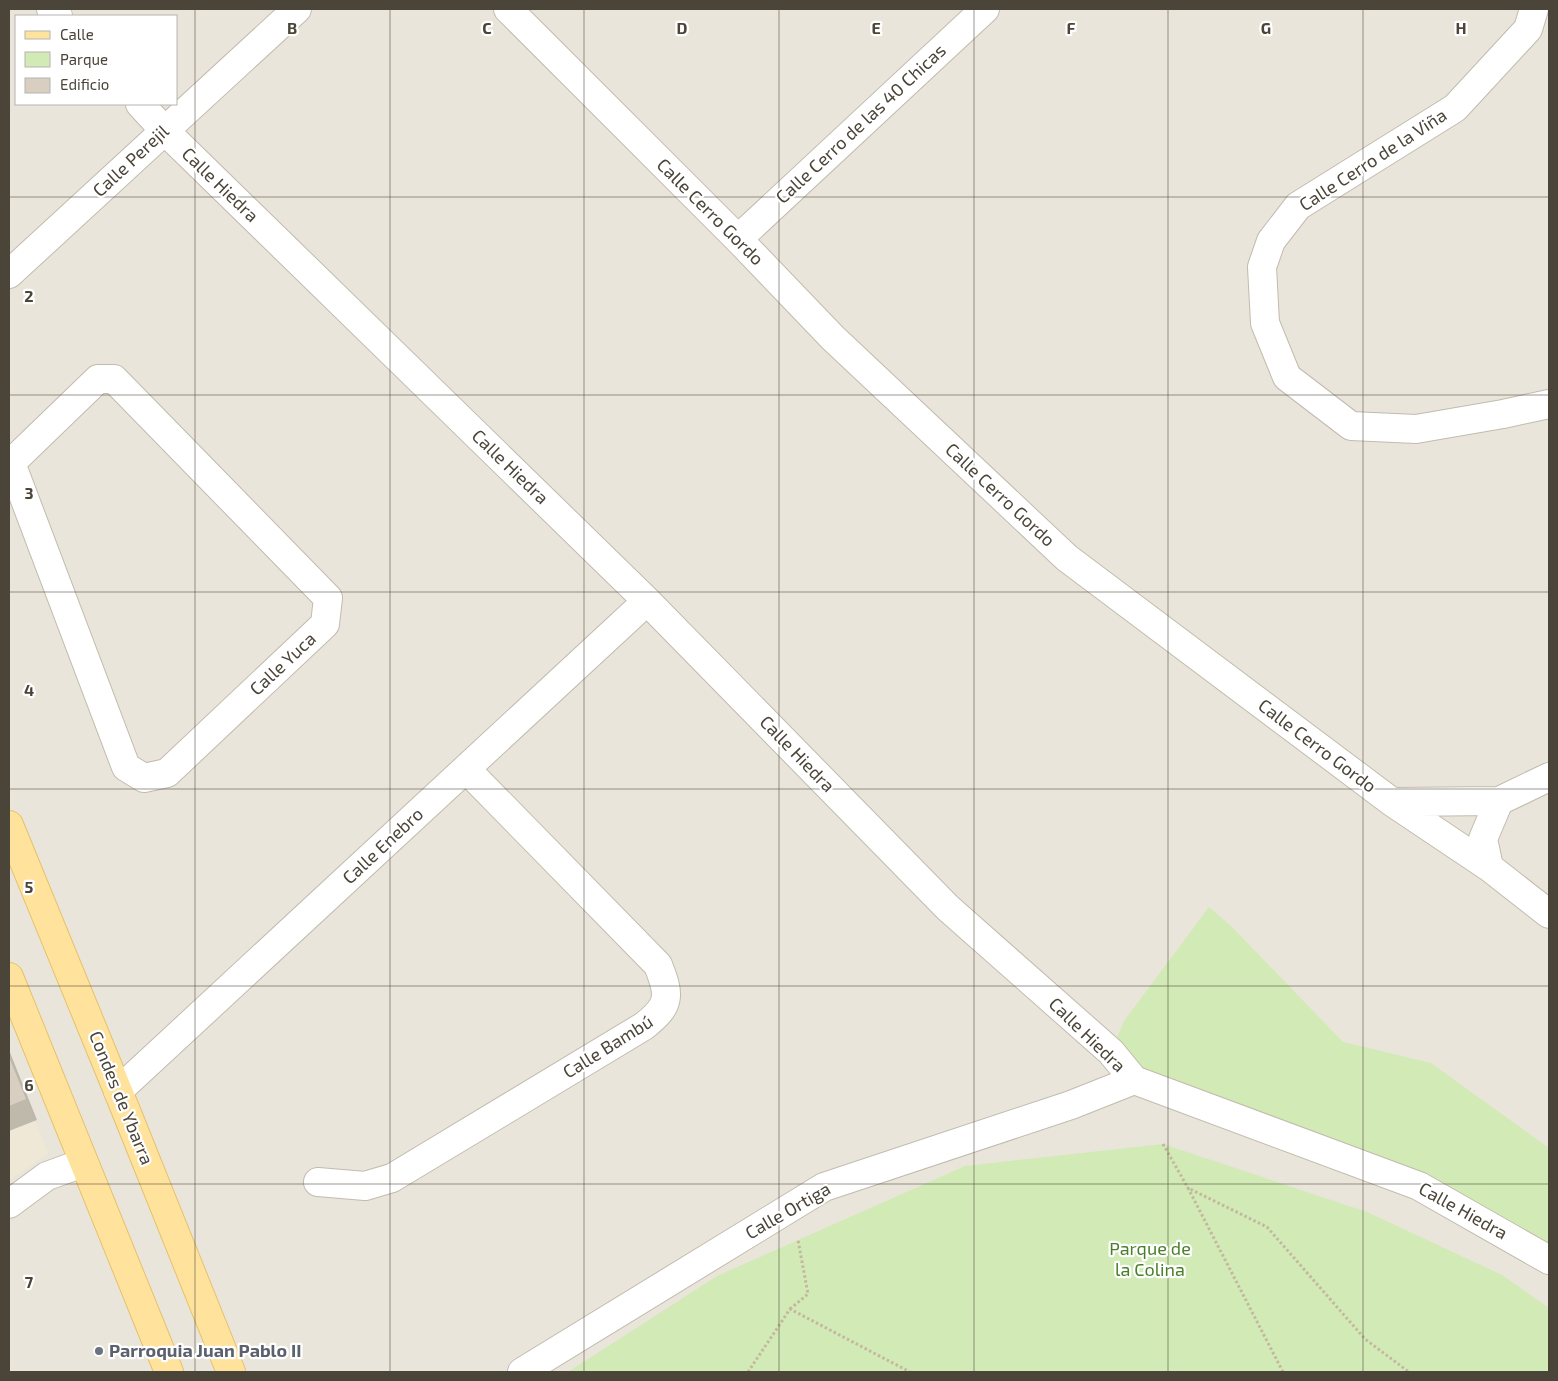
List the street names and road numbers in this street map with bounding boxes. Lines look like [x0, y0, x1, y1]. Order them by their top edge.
street label: Calle Cerro de las 40 Chicas [771, 39, 950, 208]
street label: Calle Cerro de la Viña [1295, 103, 1450, 215]
street label: Calle Perejil [88, 119, 173, 201]
street label: Calle Hiedra [178, 142, 264, 226]
street label: Calle Cerro Gordo [653, 153, 769, 269]
street label: Calle Hiedra [468, 424, 554, 508]
street label: Calle Cerro Gordo [941, 438, 1060, 551]
street label: Calle Yuca [245, 627, 320, 699]
street label: Calle Cerro Gordo [1254, 694, 1381, 797]
street label: Calle Hiedra [756, 710, 840, 796]
street label: Calle Enebro [337, 802, 427, 888]
street label: Calle Hiedra [1045, 992, 1131, 1076]
street label: Calle Bambú [558, 1010, 656, 1082]
street label: Condes de Ybarra [85, 1028, 159, 1168]
street label: Calle Ortiga [741, 1177, 834, 1243]
street label: Calle Hiedra [1415, 1177, 1512, 1244]

